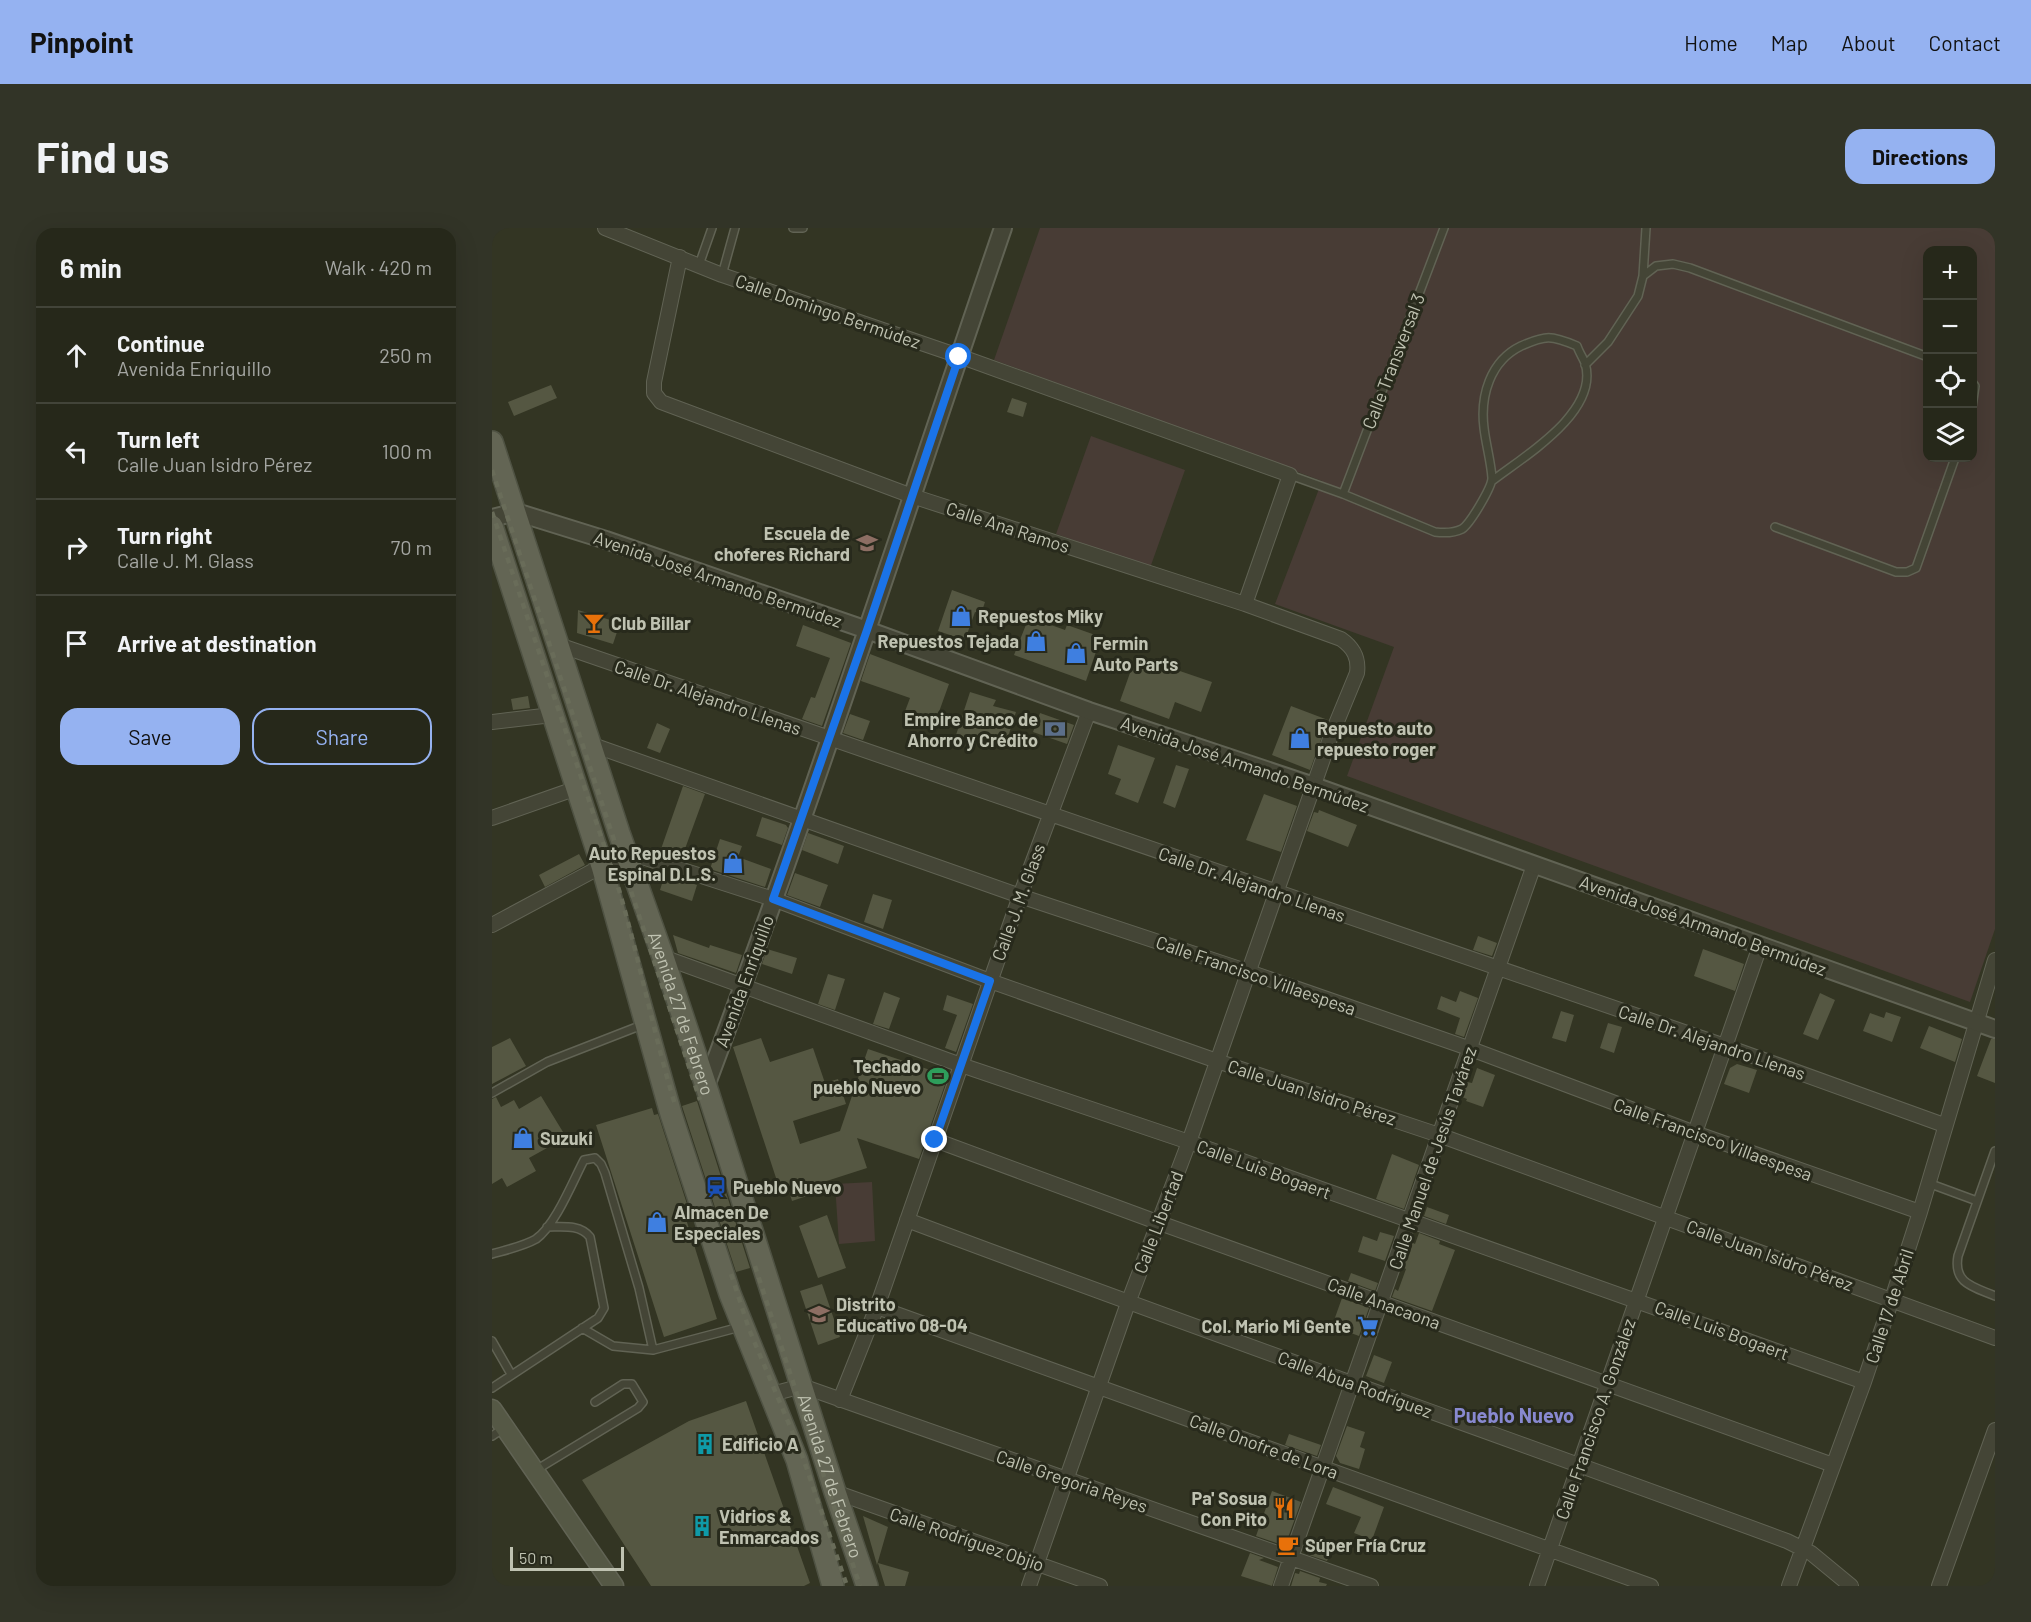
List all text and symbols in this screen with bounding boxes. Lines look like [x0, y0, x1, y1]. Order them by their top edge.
text: Pinpoint [30, 25, 134, 59]
text: Home [1684, 30, 1738, 55]
text: Map [1771, 30, 1808, 55]
text: About [1841, 30, 1896, 55]
text: Contact [1929, 30, 2001, 55]
button: Directions [1845, 129, 1995, 184]
text: Find us [36, 131, 169, 181]
map controls [1923, 246, 1977, 462]
button: + [1923, 246, 1977, 300]
text: 6 min [60, 252, 122, 283]
text: Walk · 420 m [325, 255, 432, 279]
street label: Calle Domingo Bermúdez [733, 269, 923, 353]
street label: Calle Transversal 3 [1357, 290, 1429, 432]
button: − [1923, 300, 1977, 354]
text: Continue [117, 330, 205, 356]
icon: ahead [60, 339, 93, 372]
text: 250 m [379, 343, 432, 367]
route start [945, 343, 971, 369]
button: locate [1923, 354, 1977, 408]
text: Avenida Enriquillo [117, 356, 272, 380]
button: layers [1923, 408, 1977, 462]
text: Turn left [117, 426, 200, 452]
icon: left [60, 435, 93, 468]
text: 100 m [382, 439, 432, 463]
text: Calle Juan Isidro Pérez [117, 452, 312, 476]
street label: Calle Ana Ramos [944, 497, 1072, 557]
text: Turn right [117, 522, 212, 548]
place label: Escuela de choferes Richard [714, 522, 850, 565]
street label: Avenida José Armando Bermúdez [591, 526, 845, 632]
icon: right [60, 531, 93, 564]
school or university icon: Escuela de choferes Richard [855, 531, 879, 555]
text: 70 m [391, 535, 432, 559]
text: Calle J. M. Glass [117, 548, 254, 572]
shop icon: Repuestos Miky [949, 604, 973, 628]
place label: Repuestos Miky [978, 605, 1103, 627]
bar icon: Club Billar [582, 611, 606, 635]
place label: Club Billar [611, 612, 691, 634]
icon: arrive [60, 627, 93, 660]
shop icon: Repuestos Tejada [1024, 629, 1048, 653]
text: Arrive at destination [117, 630, 316, 656]
place label: Repuestos Tejada [878, 630, 1019, 652]
place label: Fermin Auto Parts [1093, 632, 1178, 675]
shop icon: Fermin Auto Parts [1064, 641, 1088, 665]
street label: Calle Dr. Alejandro Llenas [612, 655, 804, 739]
button: Save [60, 708, 240, 765]
button: Share [252, 708, 432, 765]
place label: Empire Banco de Ahorro y Crédito [904, 708, 1038, 751]
street label: Avenida José Armando Bermúdez [1118, 711, 1372, 817]
bank icon: Empire Banco de Ahorro y Crédito [1043, 717, 1067, 741]
place label: Repuesto auto repuesto roger [1317, 717, 1436, 760]
shop icon: Repuesto auto repuesto roger [1288, 726, 1312, 750]
street label: Calle J. M. Glass [987, 840, 1049, 964]
place label: Auto Repuestos Espinal D.L.S. [588, 842, 716, 885]
street label: Calle Dr. Alejandro Llenas [1156, 842, 1348, 926]
shop icon: Auto Repuestos Espinal D.L.S. [721, 851, 745, 875]
street label: Avenida José Armando Bermúdez [1577, 870, 1829, 980]
street label: Avenida Enriquillo [710, 912, 778, 1050]
street label: Avenida 27 de Febrero [644, 928, 719, 1098]
street label: Calle Francisco Villaespesa [1153, 930, 1359, 1020]
street label: Calle Dr. Alejandro Llenas [1616, 1000, 1808, 1084]
street label: Calle Manuel de Jesús Tavárez [1383, 1044, 1481, 1272]
street label: Calle Juan Isidro Pérez [1225, 1054, 1399, 1130]
place label: Techado pueblo Nuevo [813, 1055, 921, 1098]
sports icon: Techado pueblo Nuevo [926, 1064, 950, 1088]
street label: Calle Francisco Villaespesa [1611, 1093, 1815, 1185]
shop icon: Suzuki [511, 1126, 535, 1150]
route end [921, 1126, 947, 1152]
place label: Suzuki [540, 1127, 593, 1149]
street label: Calle Luis Bogaert [1194, 1135, 1334, 1203]
street label: Calle Libertad [1128, 1168, 1188, 1276]
station icon: Pueblo Nuevo [704, 1175, 728, 1199]
place label: Pueblo Nuevo [733, 1176, 842, 1198]
place label: Almacen De Especiales [674, 1201, 769, 1244]
shop icon: Almacen De Especiales [645, 1210, 669, 1234]
street label: Calle Juan Isidro Pérez [1684, 1215, 1856, 1295]
street label: Calle 17 de Abril [1860, 1246, 1918, 1366]
street label: Calle Anacaona [1325, 1272, 1443, 1334]
place label: Distrito Educativo 08-04 [836, 1293, 968, 1336]
street label: Calle Luis Bogaert [1652, 1296, 1792, 1364]
school or university icon: Distrito Educativo 08-04 [807, 1302, 831, 1326]
supermarket icon: Col. Mario Mi Gente [1356, 1314, 1380, 1338]
place label: Col. Mario Mi Gente [1201, 1315, 1351, 1337]
street label: Calle Francisco A. González [1550, 1316, 1640, 1522]
street label: Calle Abua Rodríguez [1275, 1346, 1435, 1422]
street label: Avenida 27 de Febrero [794, 1391, 868, 1561]
district label: Pueblo Nuevo [1454, 1403, 1574, 1427]
street label: Calle Onofre de Lora [1187, 1409, 1341, 1483]
building icon: Edificio A [693, 1432, 717, 1456]
place label: Edificio A [722, 1433, 799, 1455]
street label: Calle Gregoria Reyes [994, 1445, 1150, 1517]
place label: Pa' Sosua Con Pito [1192, 1487, 1267, 1530]
restaurant icon: Pa' Sosua Con Pito [1272, 1496, 1296, 1520]
street label: Calle Rodríguez Objío [887, 1502, 1047, 1576]
place label: Vidrios & Enmarcados [719, 1505, 819, 1548]
building icon: Vidrios & Enmarcados [690, 1514, 714, 1538]
cafe icon: Súper Fría Cruz [1276, 1533, 1300, 1557]
place label: Súper Fría Cruz [1305, 1534, 1426, 1556]
scale bar [510, 1544, 624, 1572]
text: 50 m [519, 1548, 553, 1567]

